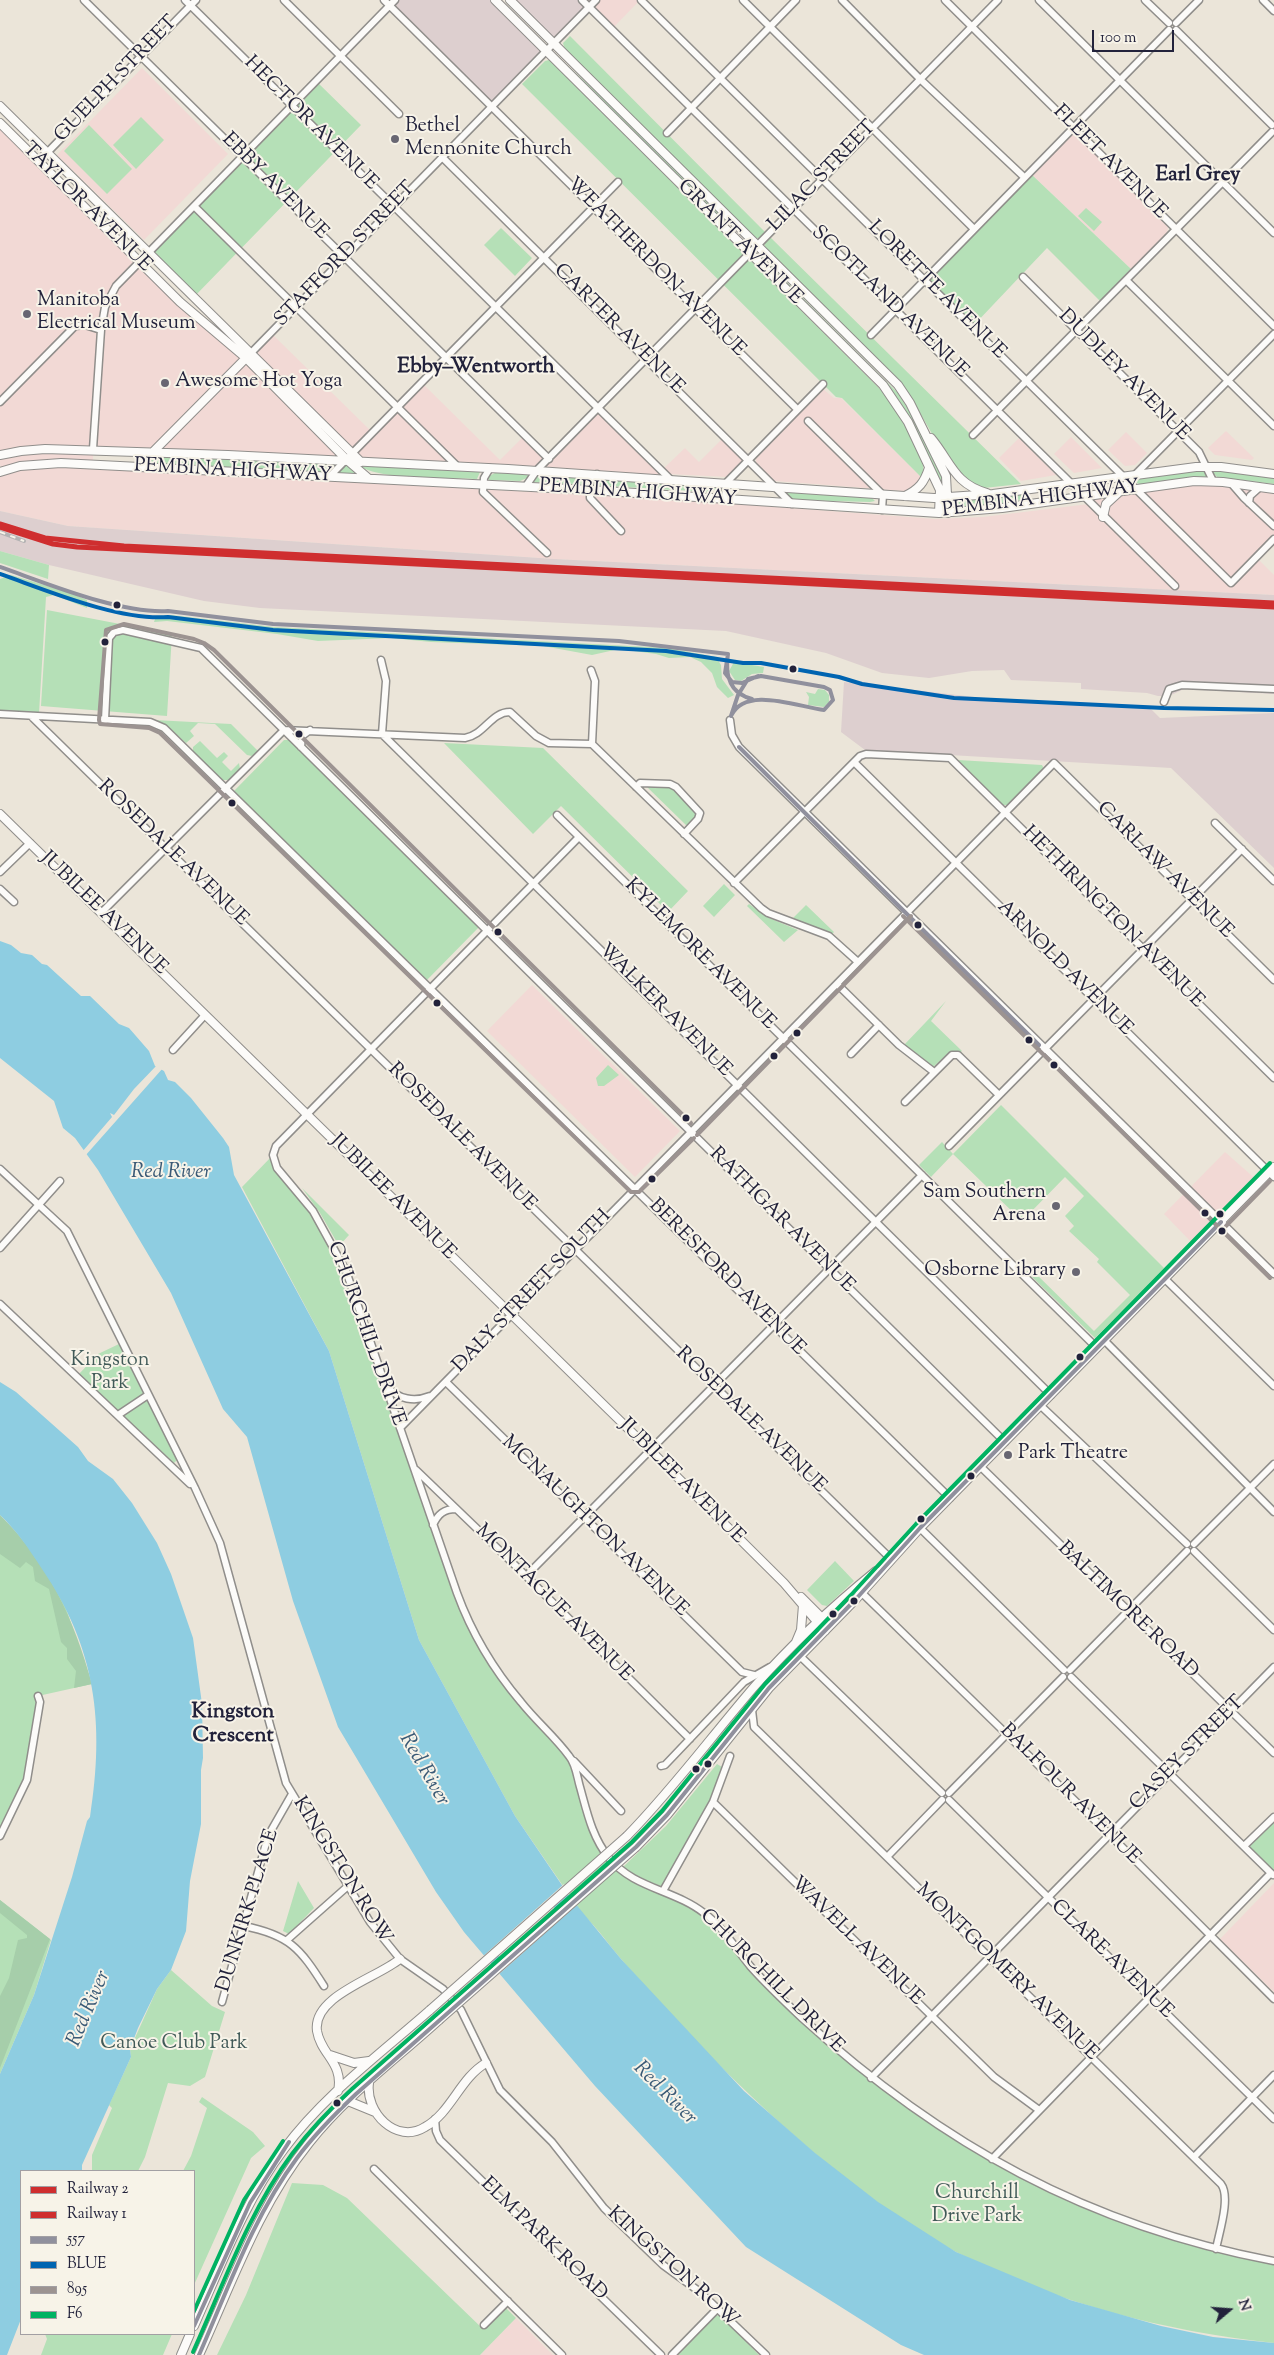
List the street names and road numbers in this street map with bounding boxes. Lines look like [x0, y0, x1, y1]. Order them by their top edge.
street label: GUELPH STREET [50, 12, 184, 148]
street label: HECTOR AVENUE [238, 52, 382, 196]
street label: FLEET AVENUE [1047, 101, 1171, 225]
street label: LILAC STREET [764, 117, 882, 237]
street label: EBBY AVENUE [216, 129, 332, 245]
street label: TAYLOR AVENUE [16, 138, 156, 278]
street label: WEATHERDON AVENUE [560, 173, 750, 363]
street label: GRANT AVENUE [671, 175, 807, 311]
street label: STAFFORD STREET [270, 177, 422, 333]
street label: LORETTE AVENUE [862, 217, 1010, 365]
street label: SCOTLAND AVENUE [805, 222, 973, 384]
street label: CARTER AVENUE [548, 260, 688, 400]
street label: DUDLEY AVENUE [1052, 305, 1194, 447]
street label: PEMBINA HIGHWAY [133, 455, 333, 489]
street label: PEMBINA HIGHWAY [538, 475, 738, 513]
street label: PEMBINA HIGHWAY [941, 476, 1141, 524]
street label: ROSEDALE AVENUE [92, 776, 252, 932]
street label: CARLAW AVENUE [1091, 798, 1237, 944]
street label: HETHRINGTON AVENUE [1016, 822, 1208, 1014]
street label: JUBILEE AVENUE [34, 847, 172, 981]
street label: KYLEMORE AVENUE [618, 874, 780, 1036]
street label: ARNOLD AVENUE [991, 896, 1137, 1042]
street label: WALKER AVENUE [592, 939, 736, 1083]
street label: ROSEDALE AVENUE [382, 1059, 540, 1217]
street label: JUBILEE AVENUE [324, 1130, 460, 1266]
street label: RATHGAR AVENUE [703, 1143, 859, 1299]
street label: BERESFORD AVENUE [643, 1195, 809, 1361]
street label: DALY STREET SOUTH [449, 1205, 617, 1379]
street label: CHURCHILL DRIVE [321, 1239, 409, 1429]
street label: ROSEDALE AVENUE [670, 1343, 830, 1499]
street label: JUBILEE AVENUE [613, 1414, 749, 1550]
street label: MCNAUGHTON AVENUE [496, 1431, 692, 1623]
street label: MONTAGUE AVENUE [469, 1520, 637, 1688]
street label: BALTIMORE ROAD [1051, 1537, 1203, 1685]
street label: CASEY STREET [1126, 1692, 1250, 1816]
street label: BALFOUR AVENUE [994, 1720, 1144, 1870]
street label: KINGSTON ROW [286, 1793, 396, 1949]
street label: DUNKIRK PLACE [213, 1827, 285, 1995]
street label: WAVELL AVENUE [785, 1872, 927, 2012]
street label: MONTGOMERY AVENUE [910, 1879, 1102, 2067]
street label: CLARE AVENUE [1045, 1895, 1177, 2025]
street label: CHURCHILL DRIVE [694, 1905, 848, 2059]
street label: ELM PARK ROAD [474, 2173, 612, 2307]
street label: KINGSTON ROW [601, 2203, 743, 2333]

